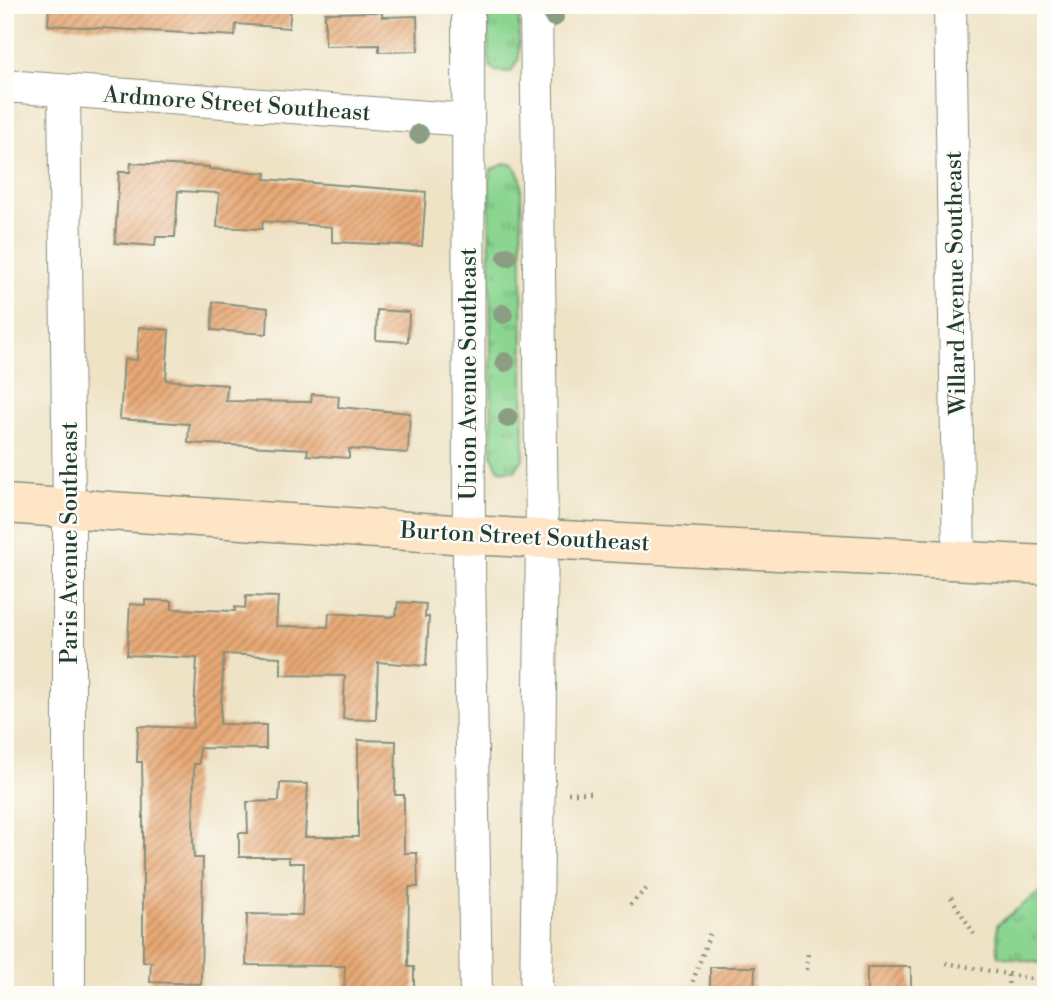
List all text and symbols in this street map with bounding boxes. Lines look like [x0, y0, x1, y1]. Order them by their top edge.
street label: Ardmore Street Southeast [101, 81, 372, 127]
street label: Willard Avenue Southeast [940, 151, 972, 416]
street label: Union Avenue Southeast [455, 248, 483, 500]
street label: Paris Avenue Southeast [56, 422, 84, 664]
street label: Burton Street Southeast [399, 516, 650, 558]

